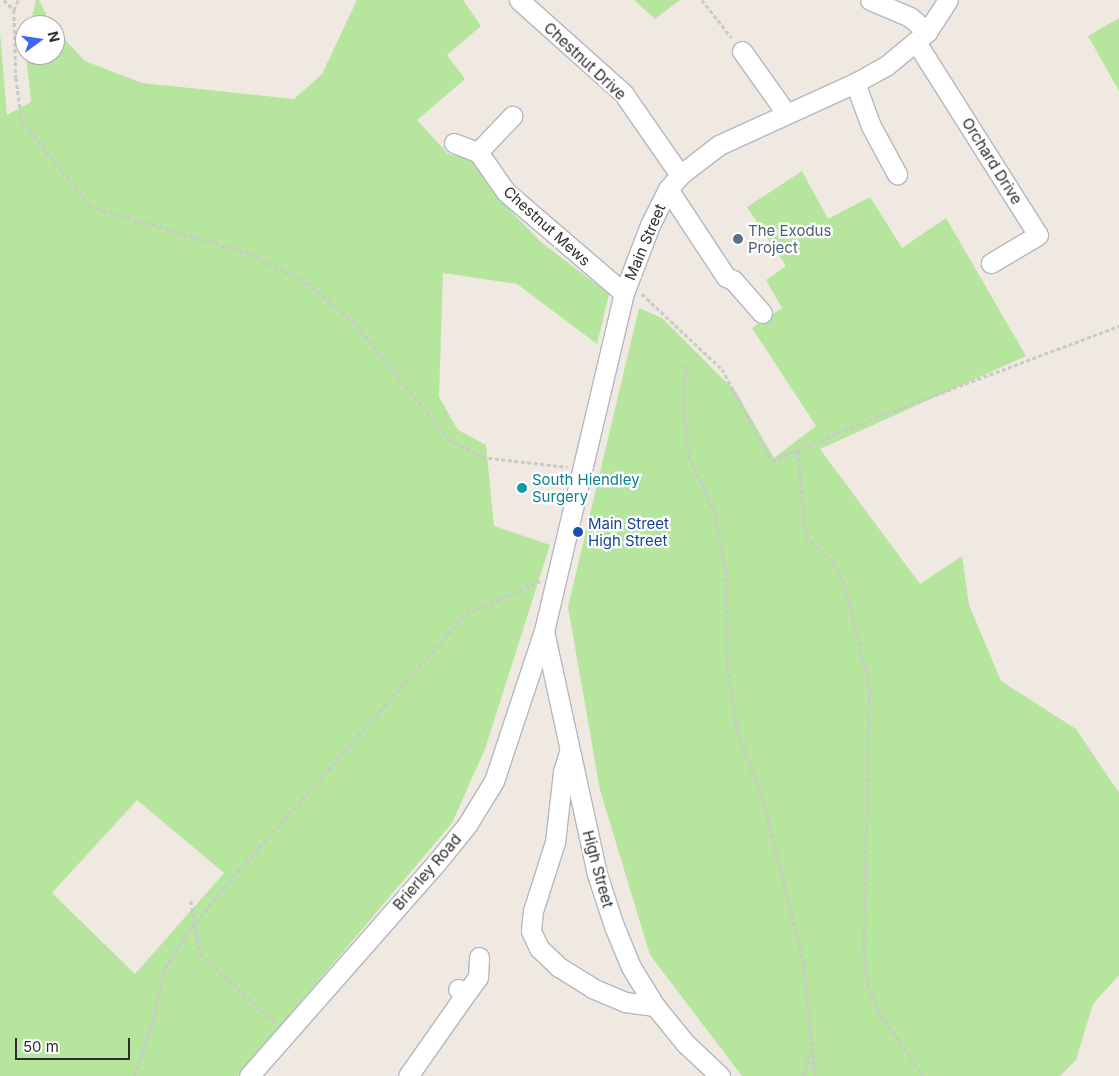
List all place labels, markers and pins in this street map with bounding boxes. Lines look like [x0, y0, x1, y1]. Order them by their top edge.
place label: The Exodus Project [748, 221, 831, 256]
marker: The Exodus Project [732, 233, 744, 245]
place label: South Hiendley Surgery [532, 470, 640, 505]
marker: South Hiendley Surgery [516, 482, 528, 494]
place label: Main Street High Street [588, 514, 669, 549]
marker: Main Street High Street [572, 526, 584, 538]

